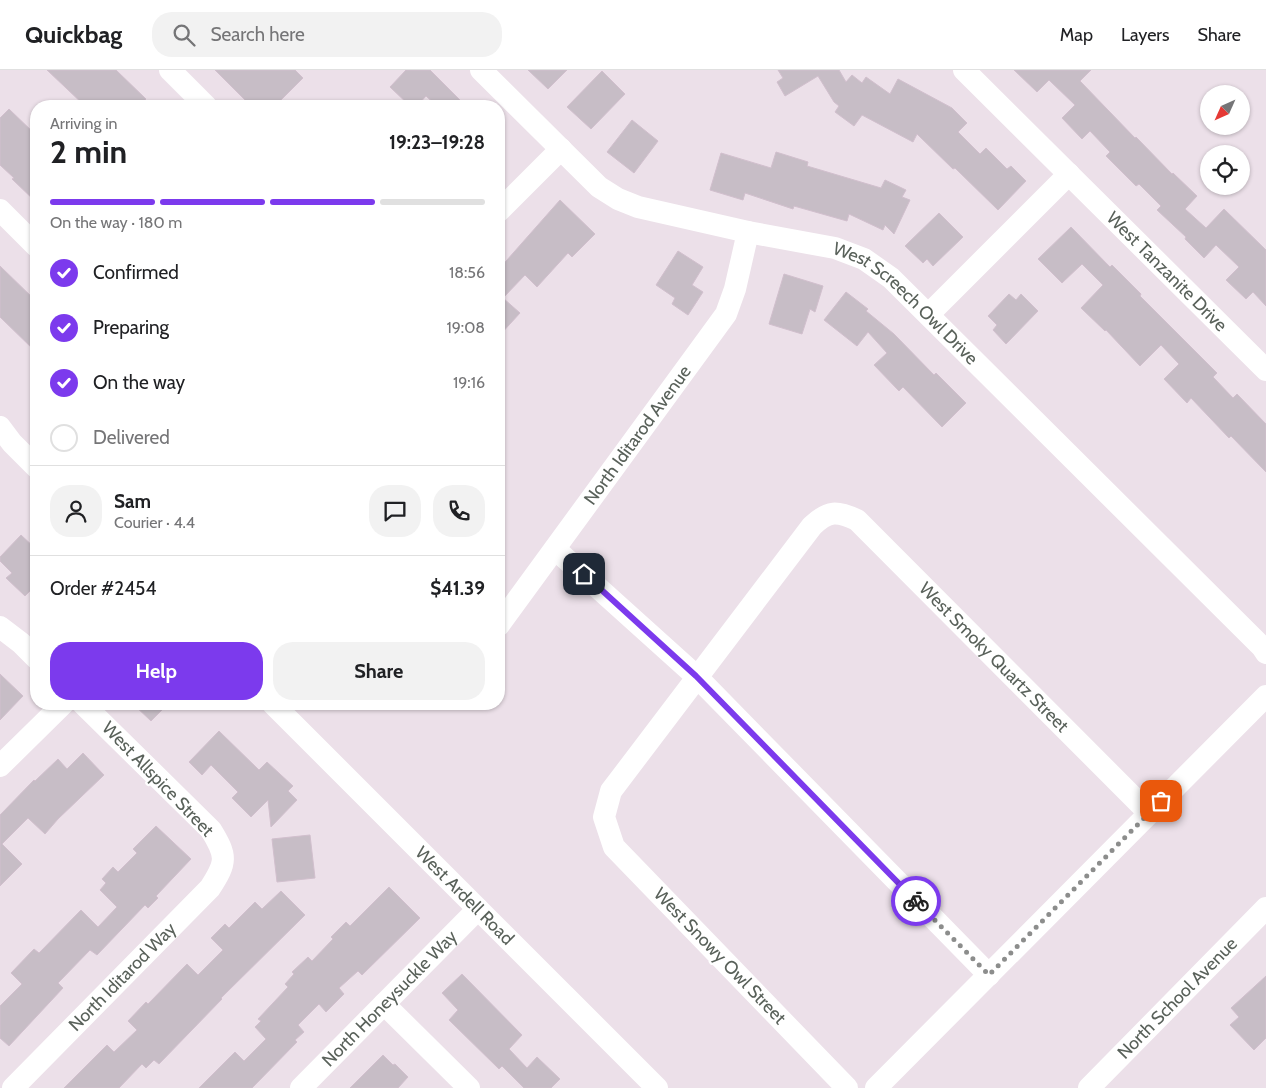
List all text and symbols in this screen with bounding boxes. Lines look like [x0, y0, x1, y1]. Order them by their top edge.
search box [152, 12, 502, 57]
text: Quickbag [25, 20, 122, 49]
icon: search [170, 21, 198, 49]
text: Search here [210, 23, 305, 46]
text: Map [1060, 24, 1093, 46]
text: Layers [1121, 24, 1170, 46]
text: Share [1198, 24, 1241, 46]
north arrow [1200, 85, 1250, 135]
map controls [1200, 85, 1250, 195]
text: Arriving in [50, 114, 117, 133]
text: 19:23–19:28 [389, 131, 485, 154]
text: 2 min [50, 132, 127, 171]
button: locate [1200, 145, 1250, 195]
street label: West Tanzanite Drive [1102, 207, 1232, 336]
text: On the way · 180 m [50, 213, 182, 232]
street label: West Screech Owl Drive [830, 237, 983, 369]
icon: check [50, 259, 78, 287]
text: Confirmed [93, 261, 179, 284]
text: 18:56 [449, 263, 485, 282]
icon: check [50, 314, 78, 342]
text: Preparing [93, 316, 169, 339]
text: 19:08 [447, 318, 485, 337]
street label: North Iditarod Avenue [579, 361, 696, 509]
icon: check [50, 369, 78, 397]
text: On the way [93, 371, 185, 394]
text: 19:16 [453, 373, 485, 392]
text: Delivered [93, 426, 170, 449]
button: person [50, 485, 102, 537]
button: chat [369, 485, 421, 537]
button: phone [433, 485, 485, 537]
text: Sam [114, 490, 151, 513]
text: Courier · 4.4 [114, 513, 195, 532]
pin [563, 553, 605, 595]
icon: home [570, 560, 598, 588]
text: Order #2454 [50, 577, 156, 600]
text: $41.39 [430, 577, 485, 600]
street label: West Smoky Quartz Street [914, 578, 1073, 737]
button: Help [50, 642, 263, 700]
button: Share [273, 642, 485, 700]
street label: West Allspice Street [97, 717, 219, 841]
pin [1140, 780, 1182, 822]
icon: bag [1147, 787, 1175, 815]
street label: West Ardell Road [411, 842, 519, 950]
courier [891, 876, 941, 926]
street label: West Snowy Owl Street [649, 883, 791, 1029]
icon: bike [902, 887, 930, 915]
street label: North Iditarod Way [64, 918, 181, 1036]
street label: North Honeysuckle Way [317, 926, 462, 1071]
street label: North School Avenue [1113, 933, 1242, 1063]

